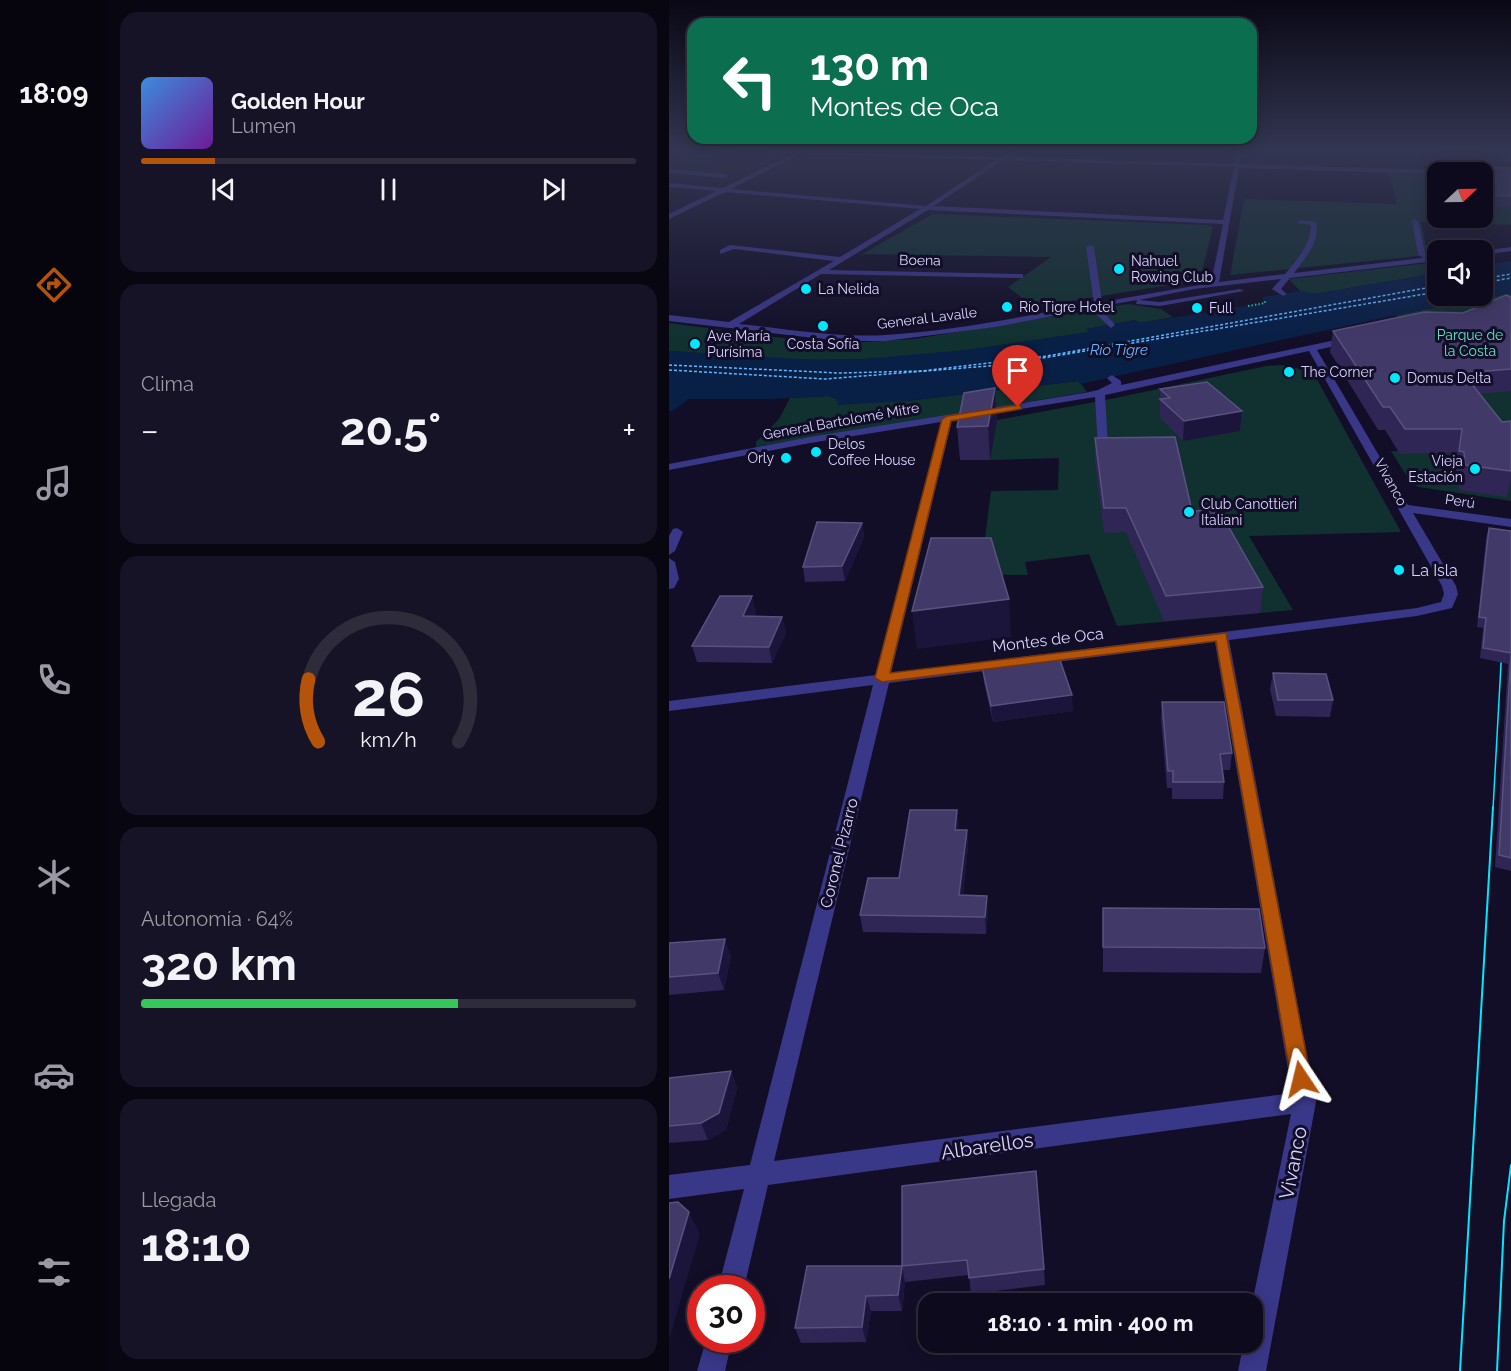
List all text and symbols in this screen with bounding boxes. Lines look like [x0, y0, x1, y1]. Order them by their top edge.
text: 130 m [810, 41, 929, 90]
icon: left [711, 42, 789, 120]
text: 18:09 [20, 78, 88, 109]
text: Golden Hour [231, 88, 365, 114]
text: Montes de Oca [810, 91, 999, 122]
text: Lumen [231, 114, 296, 138]
north arrow [1427, 162, 1493, 228]
map controls [1427, 162, 1493, 306]
icon: previous [207, 173, 240, 206]
icon: pause [372, 173, 405, 206]
icon: next [537, 173, 570, 206]
button: sound [1427, 240, 1493, 306]
street label: Boena [899, 252, 941, 268]
place label: Nahuel Rowing Club [1131, 253, 1214, 285]
marker: Nahuel Rowing Club [1112, 262, 1126, 276]
icon: directions [33, 264, 75, 306]
place label: La Nelida [818, 281, 879, 297]
marker: La Nelida [799, 282, 813, 296]
place label: Río Tigre Hotel [1019, 299, 1115, 315]
marker: Río Tigre Hotel [1000, 300, 1014, 314]
place label: Full [1209, 300, 1233, 316]
marker: Full [1190, 301, 1204, 315]
street label: General Lavalle [876, 304, 978, 332]
marker: Costa Sofía [816, 319, 830, 333]
park label: Parque de la Costa [1437, 327, 1503, 359]
place label: Ave María Purísima [707, 328, 770, 360]
place label: Costa Sofía [787, 336, 859, 352]
marker: Ave María Purísima [688, 337, 702, 351]
water label: Río Tigre [1090, 341, 1148, 359]
pin [992, 345, 1043, 407]
icon: arrive [1001, 354, 1034, 387]
place label: The Corner [1301, 364, 1374, 380]
marker: The Corner [1282, 365, 1296, 379]
place label: Domus Delta [1407, 370, 1491, 386]
marker: Domus Delta [1388, 371, 1402, 385]
text: Clima [141, 372, 194, 396]
street label: General Bartolomé Mitre [762, 399, 920, 443]
text: 20.5° [340, 403, 441, 456]
text: − [141, 411, 159, 450]
text: + [622, 411, 636, 450]
place label: Delos Coffee House [828, 436, 916, 468]
marker: Delos Coffee House [809, 445, 823, 459]
place label: Orly [747, 450, 774, 466]
marker: Orly [779, 451, 793, 465]
place label: Vieja Estación [1408, 453, 1463, 485]
street label: Vivanco [1372, 456, 1410, 508]
icon: music [33, 462, 75, 504]
marker: Vieja Estación [1468, 462, 1482, 476]
street label: Perú [1444, 491, 1476, 511]
place label: Club Canottieri Italiani [1201, 496, 1297, 528]
marker: Club Canottieri Italiani [1182, 505, 1196, 519]
place label: La Isla [1411, 561, 1458, 580]
marker: La Isla [1392, 563, 1406, 577]
street label: Montes de Oca [991, 624, 1105, 656]
text: 26 [352, 658, 425, 732]
icon: phone [33, 659, 75, 701]
text: km/h [360, 728, 417, 753]
street label: Coronel Pizarro [816, 796, 862, 910]
icon: climate [33, 856, 75, 898]
text: Autonomía · 64% [141, 907, 293, 931]
text: 320 km [141, 938, 297, 991]
position arrow [1269, 1047, 1333, 1111]
icon: car [33, 1054, 75, 1096]
street label: Vivanco [1274, 1124, 1312, 1201]
street label: Albarellos [939, 1128, 1035, 1164]
text: Llegada [141, 1188, 216, 1212]
text: 18:10 [141, 1219, 251, 1272]
icon: filters [33, 1251, 75, 1293]
speed limit sign: 30 [687, 1275, 765, 1353]
text: 18:10 · 1 min · 400 m [988, 1310, 1193, 1336]

